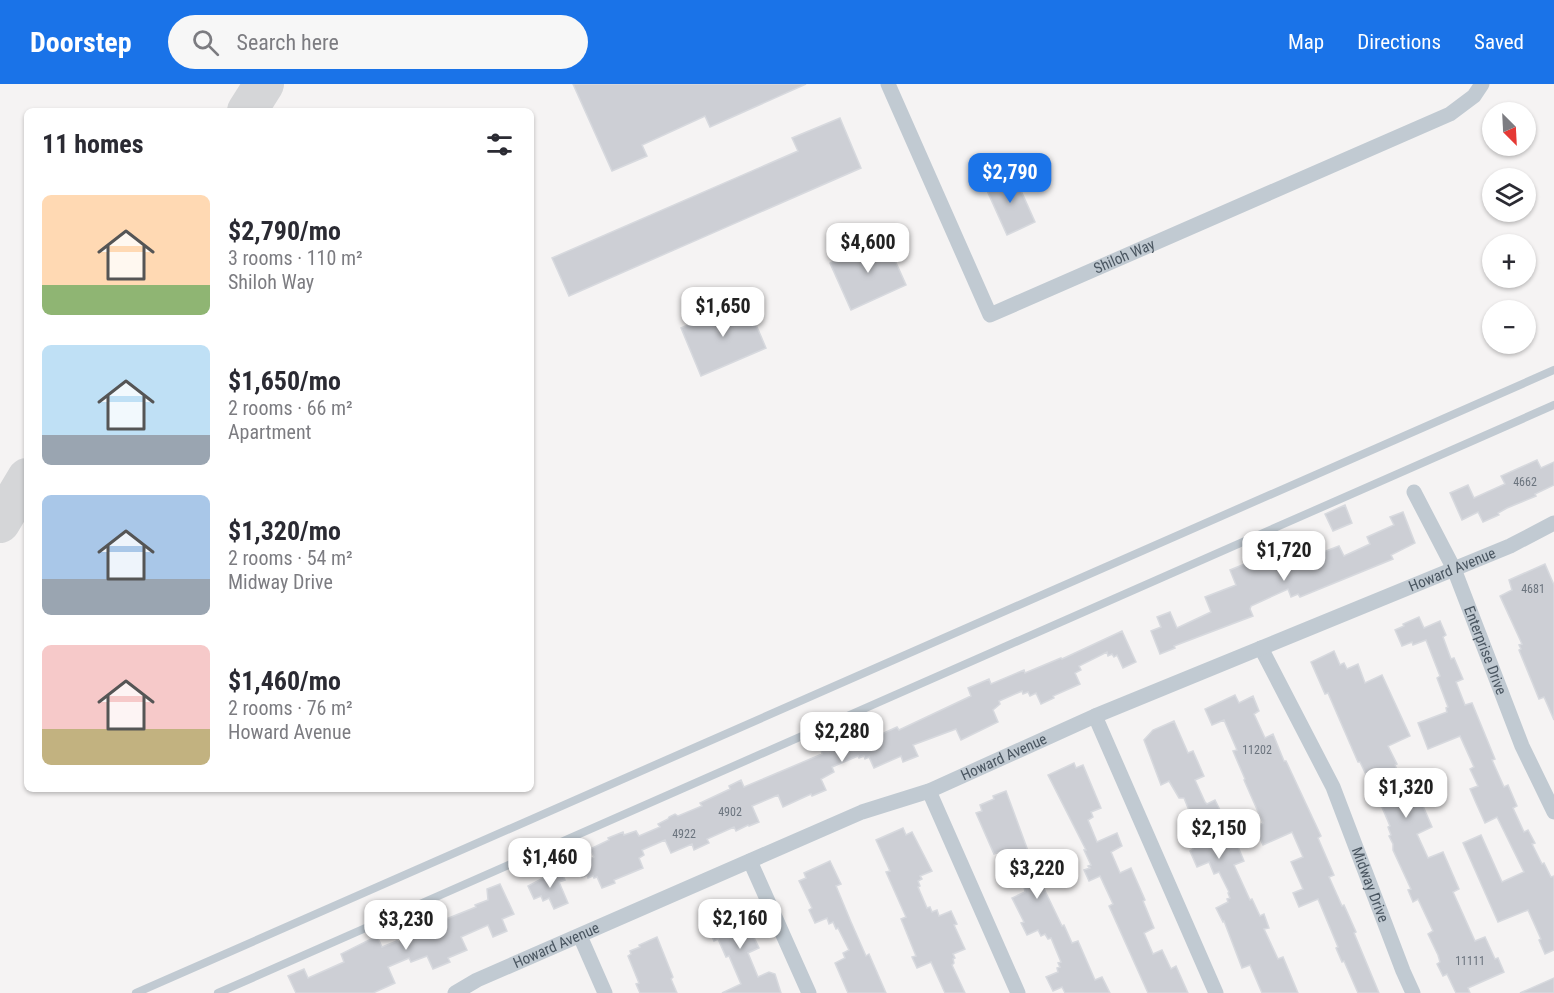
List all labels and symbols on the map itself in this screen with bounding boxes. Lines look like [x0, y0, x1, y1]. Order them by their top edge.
north arrow [1482, 102, 1536, 156]
pin: $2,790 [961, 153, 1059, 204]
pin: $4,600 [819, 223, 917, 274]
street label: Shiloh Way [1091, 235, 1157, 278]
pin: $1,650 [674, 287, 772, 338]
house number: 4662 [1513, 475, 1537, 489]
pin: $1,720 [1235, 531, 1333, 582]
street label: Howard Avenue [1406, 544, 1498, 596]
house number: 4681 [1521, 582, 1545, 596]
street label: Enterprise Drive [1460, 604, 1510, 697]
pin: $2,280 [793, 712, 891, 763]
street label: Howard Avenue [958, 730, 1050, 784]
house number: 11202 [1242, 743, 1272, 757]
pin: $1,320 [1357, 768, 1455, 819]
house number: 4902 [718, 805, 742, 819]
pin: $2,150 [1170, 809, 1268, 860]
house number: 4922 [672, 827, 696, 841]
pin: $1,460 [501, 838, 599, 889]
street label: Midway Drive [1348, 845, 1393, 925]
pin: $3,220 [988, 849, 1086, 900]
pin: $2,160 [691, 899, 789, 950]
pin: $3,230 [357, 900, 455, 951]
street label: Howard Avenue [510, 919, 602, 972]
house number: 11111 [1455, 954, 1485, 968]

